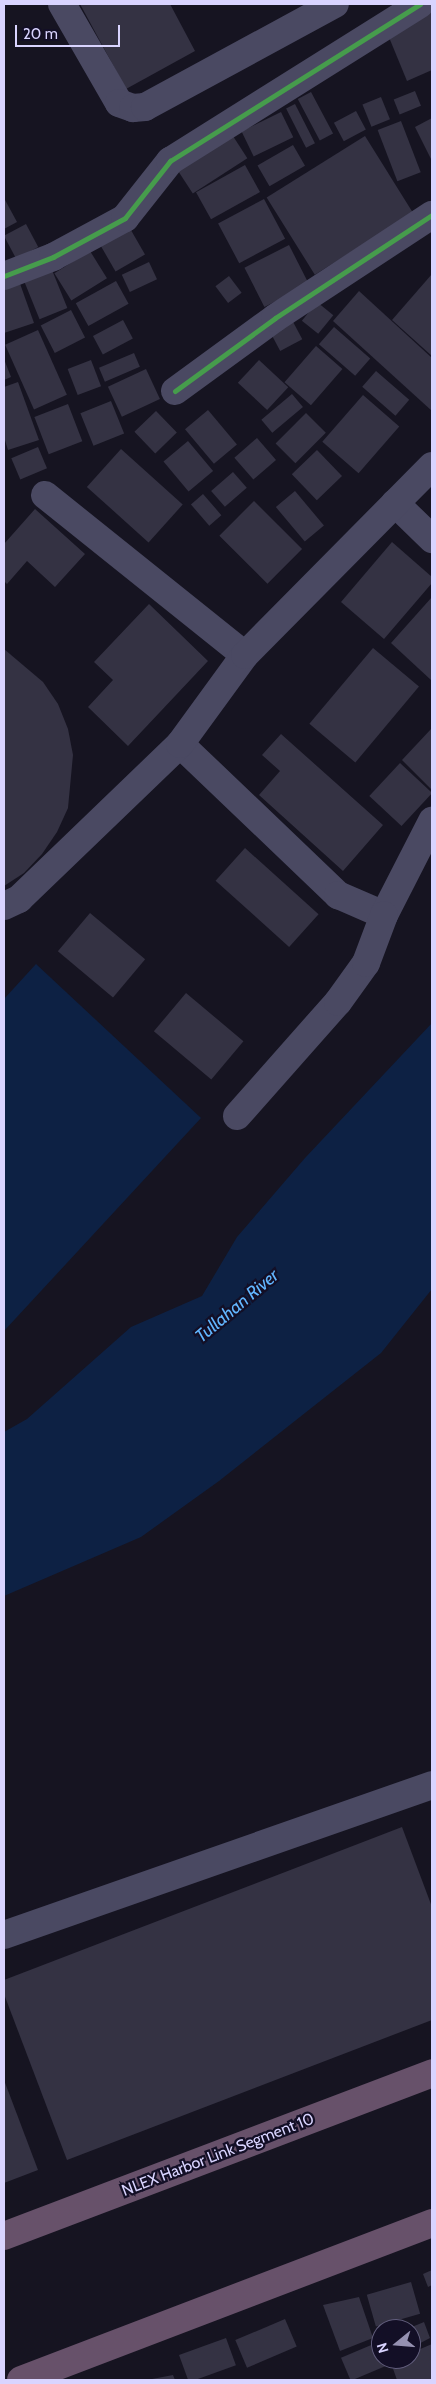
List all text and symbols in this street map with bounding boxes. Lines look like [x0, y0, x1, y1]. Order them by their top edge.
scale bar [18, 15, 122, 47]
text: 20 m [23, 25, 58, 43]
water label: Tullahan River [191, 1265, 283, 1347]
street label: NLEX Harbor Link Segment 10 [119, 2109, 317, 2201]
north arrow [371, 2319, 421, 2369]
text: N [373, 2341, 393, 2355]

